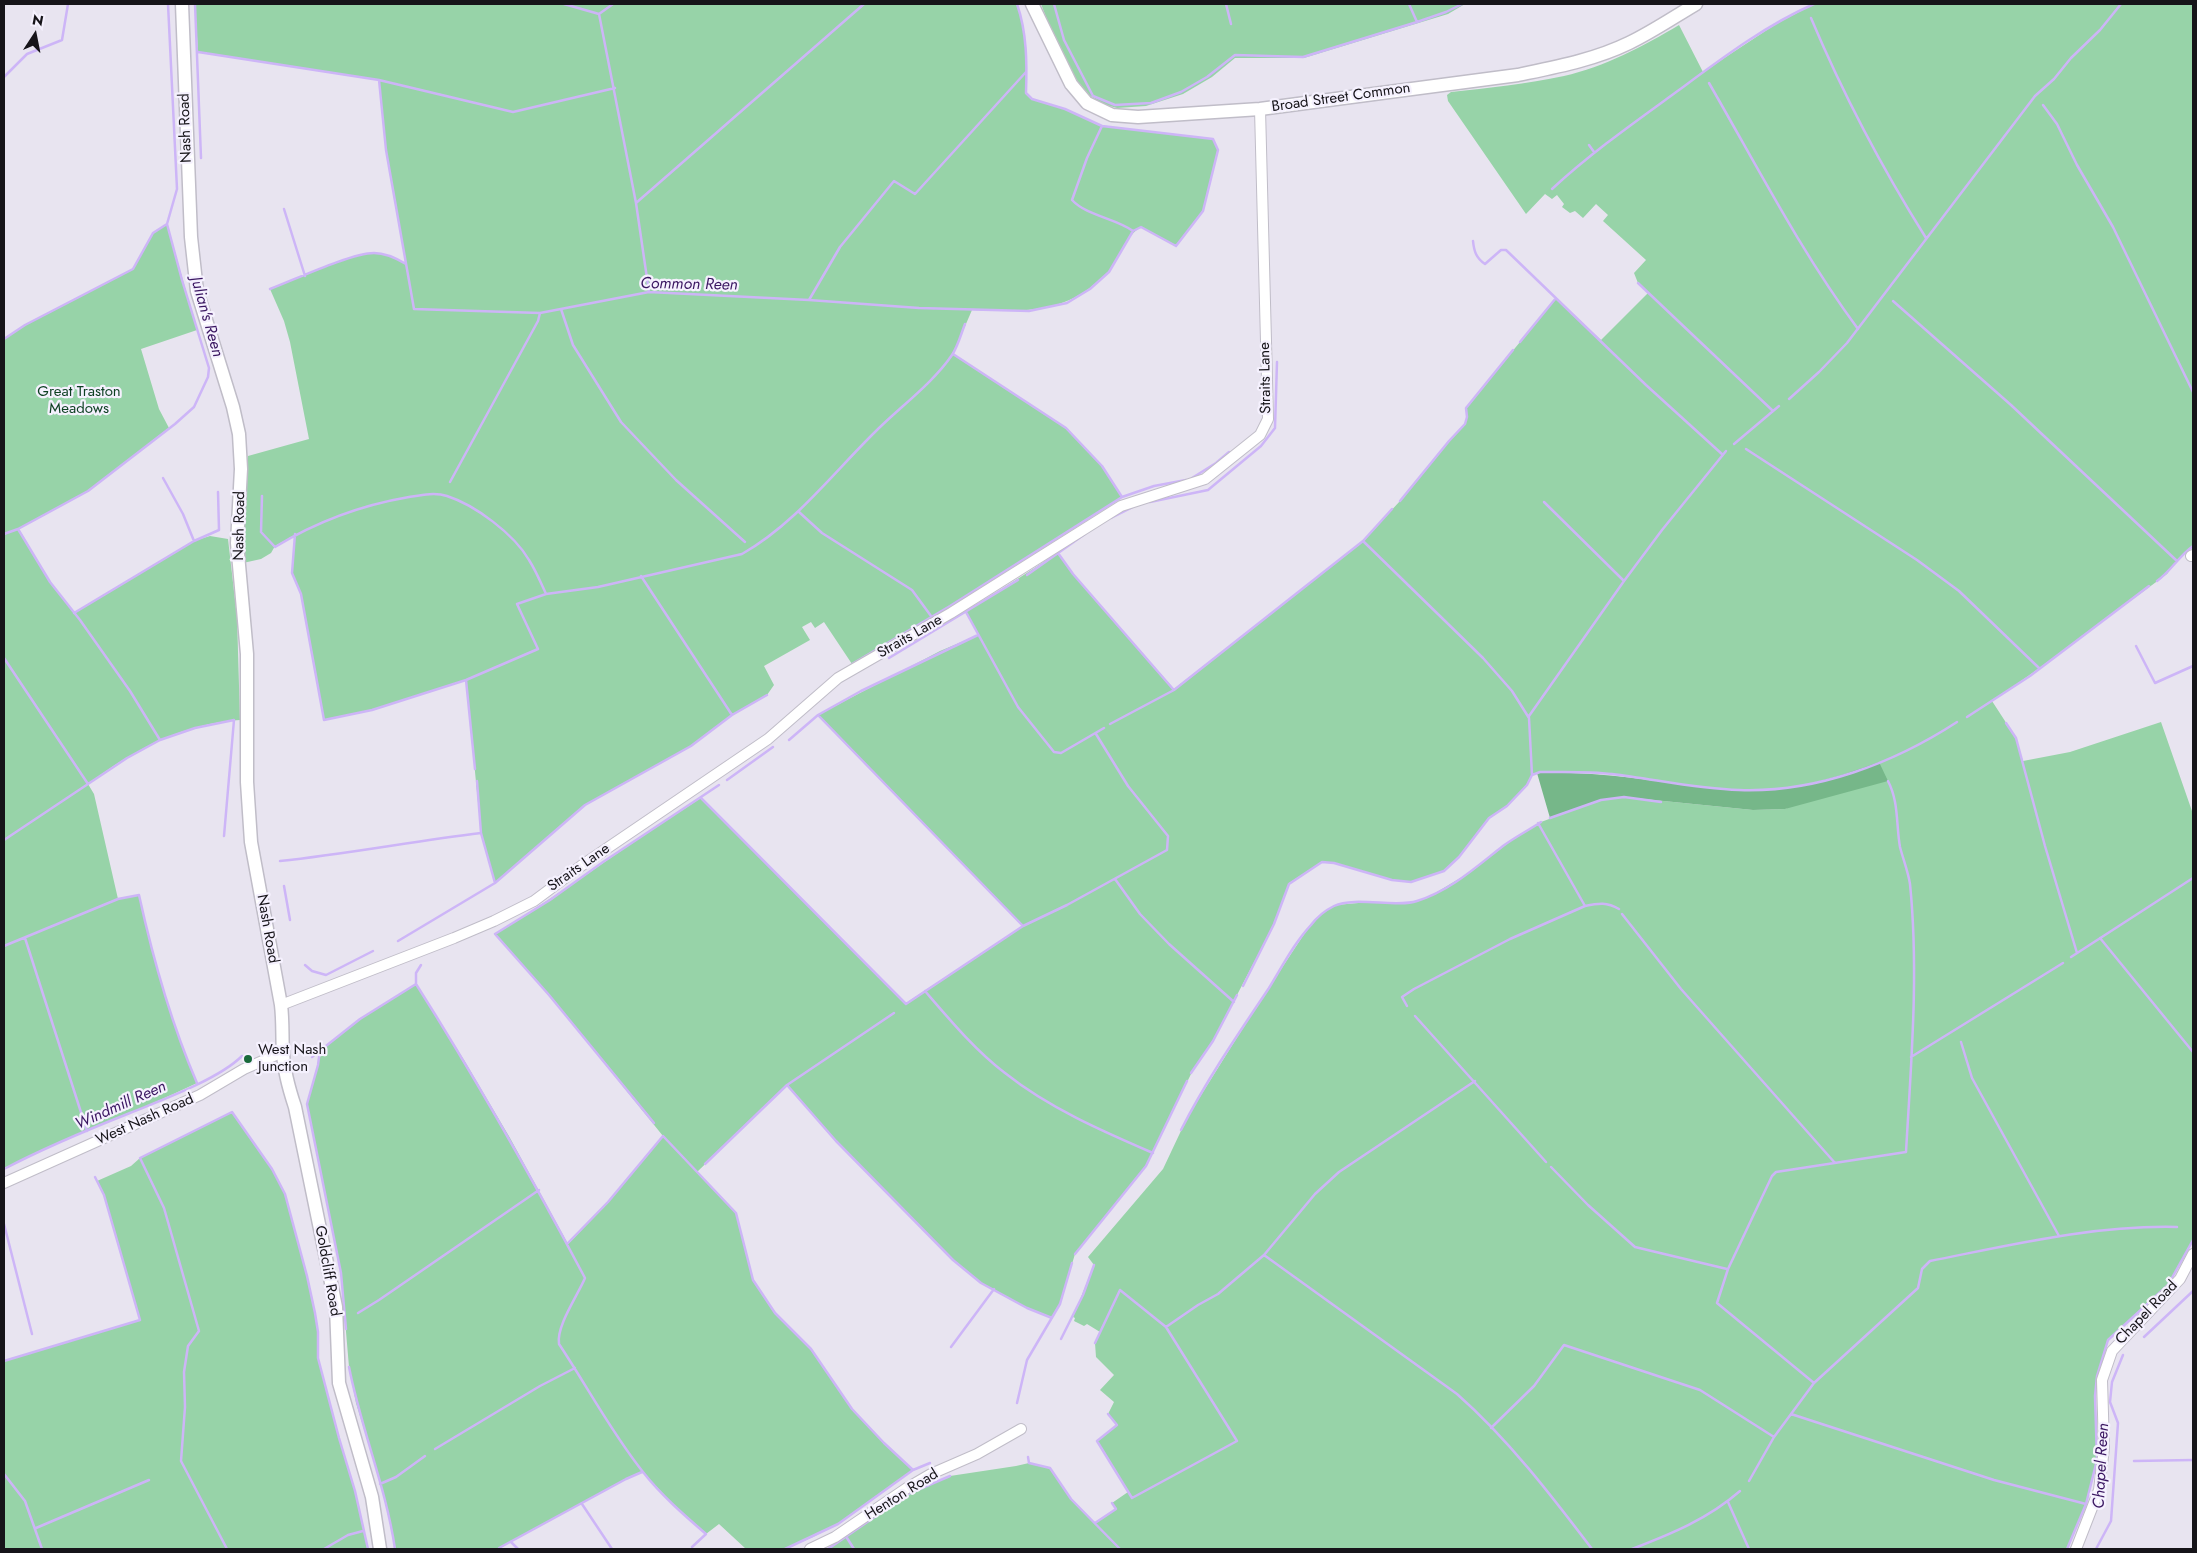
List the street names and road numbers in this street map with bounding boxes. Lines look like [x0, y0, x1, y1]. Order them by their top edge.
street label: Broad Street Common [1270, 79, 1412, 117]
street label: Nash Road [176, 93, 196, 163]
street label: Straits Lane [1256, 342, 1276, 414]
street label: Nash Road [230, 491, 250, 561]
street label: Straits Lane [874, 611, 946, 663]
street label: Straits Lane [544, 840, 614, 896]
street label: Nash Road [252, 893, 282, 965]
street label: West Nash Road [93, 1090, 197, 1150]
street label: Goldcliff Road [310, 1224, 344, 1318]
street label: Chapel Road [2112, 1277, 2182, 1349]
street label: Henton Road [862, 1465, 942, 1525]

